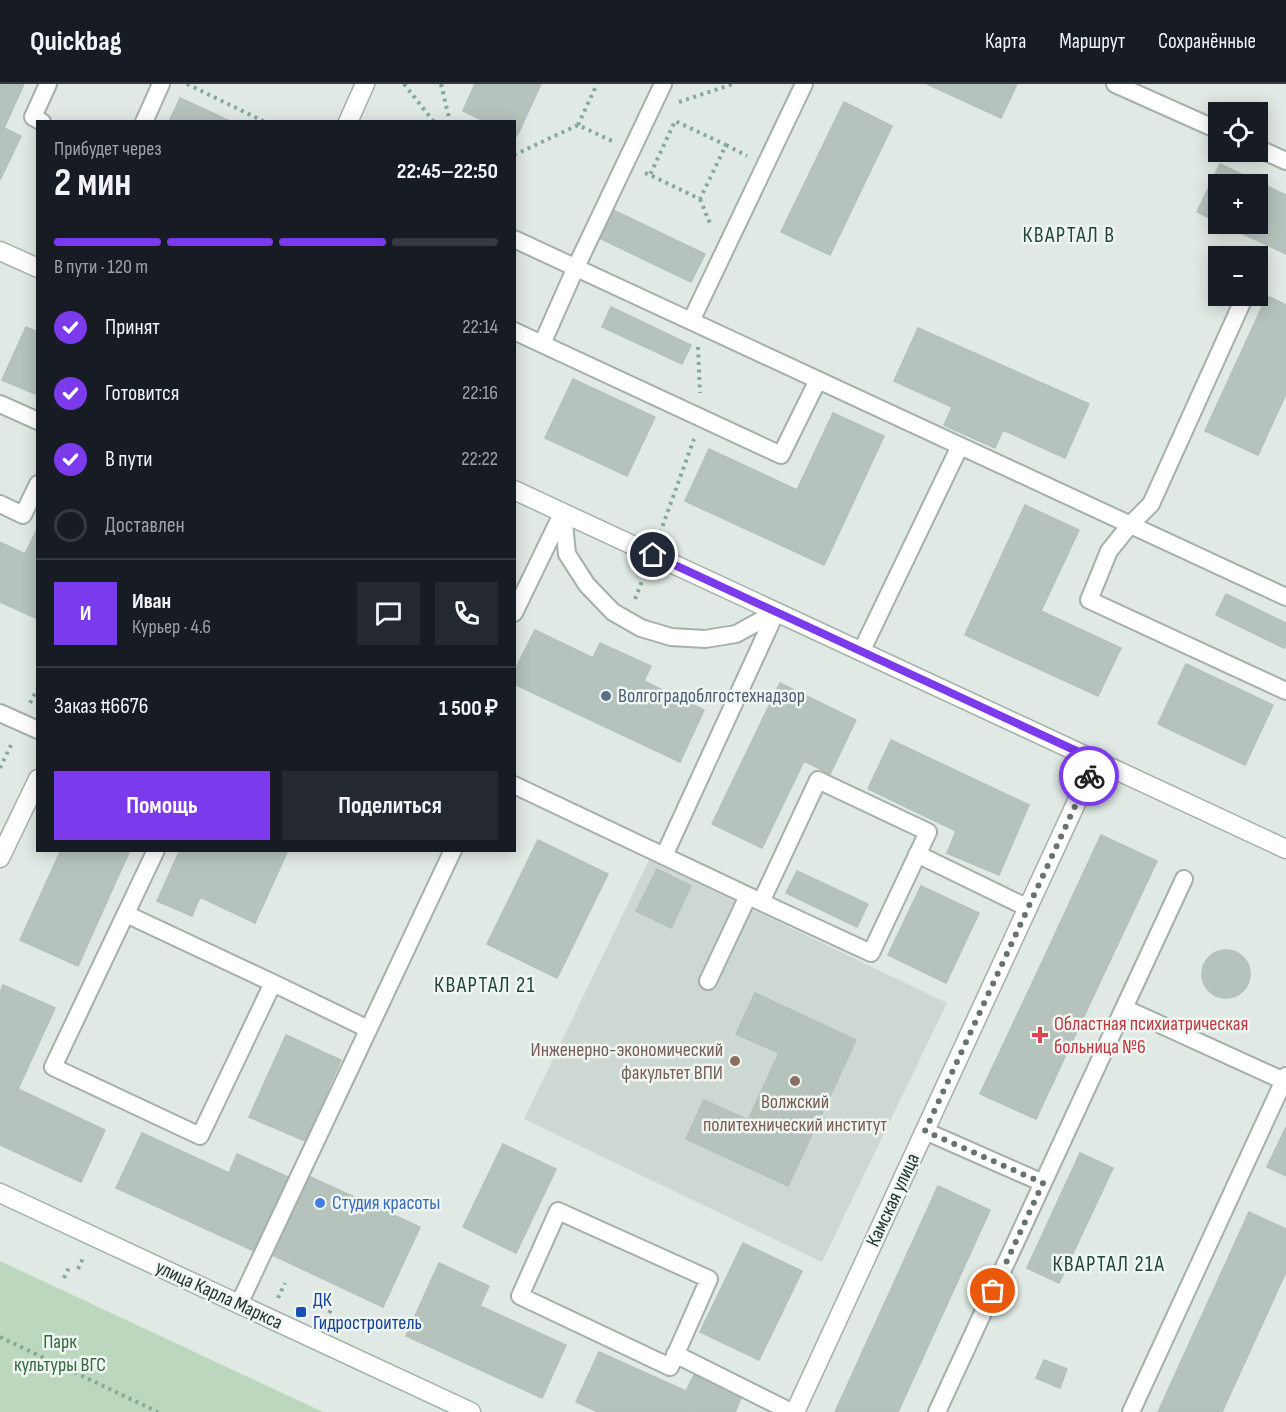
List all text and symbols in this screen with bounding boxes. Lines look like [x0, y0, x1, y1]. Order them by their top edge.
text: Quickbag [30, 25, 122, 58]
text: Карта [985, 29, 1026, 54]
text: Маршрут [1059, 29, 1125, 54]
text: Сохранённые [1158, 29, 1256, 54]
map controls [1208, 102, 1268, 306]
button: locate [1208, 102, 1268, 162]
text: Прибудет через [54, 137, 162, 161]
text: 22:45–22:50 [397, 158, 498, 185]
text: 2 мин [54, 160, 131, 207]
button: + [1208, 174, 1268, 234]
district label: КВАРТАЛ В [1022, 222, 1116, 249]
button: − [1208, 246, 1268, 306]
text: В пути · 120 m [54, 255, 148, 279]
icon: check [54, 311, 87, 344]
text: Принят [105, 314, 160, 341]
text: 22:14 [462, 315, 498, 339]
icon: check [54, 377, 87, 410]
text: Готовится [105, 380, 179, 407]
text: 22:16 [462, 381, 498, 405]
icon: check [54, 443, 87, 476]
text: В пути [105, 446, 153, 473]
text: 22:22 [461, 447, 498, 471]
text: Доставлен [105, 512, 185, 539]
pin [627, 529, 678, 580]
icon: home [636, 538, 669, 571]
button: chat [357, 582, 420, 645]
button: phone [435, 582, 498, 645]
text: Иван [132, 588, 171, 615]
text: И [80, 600, 91, 627]
text: Курьер · 4.6 [132, 615, 211, 639]
place label: Волгоградоблгостехнадзор [618, 684, 805, 708]
marker: Волгоградоблгостехнадзор [599, 689, 613, 703]
text: Заказ #6676 [54, 693, 148, 720]
text: 1 500 ₽ [439, 695, 498, 722]
courier [1059, 746, 1119, 806]
icon: bike [1073, 760, 1106, 793]
button: Помощь [54, 771, 270, 840]
button: Поделиться [282, 771, 498, 840]
district label: КВАРТАЛ 21 [434, 972, 536, 999]
place label: Областная психиатрическая больница №6 [1054, 1012, 1248, 1059]
marker: Областная психиатрическая больница №6 [1031, 1026, 1049, 1044]
place label: Инженерно-экономический факультет ВПИ [531, 1038, 723, 1085]
marker: Инженерно-экономический факультет ВПИ [728, 1054, 742, 1068]
marker: Волжский политехнический институт [788, 1074, 802, 1088]
place label: Волжский политехнический институт [703, 1090, 887, 1137]
street label: Камская улица [861, 1150, 925, 1250]
place label: Студия красоты [332, 1191, 440, 1215]
marker: Студия красоты [313, 1196, 327, 1210]
district label: КВАРТАЛ 21А [1053, 1251, 1166, 1278]
street label: улица Карла Маркса [152, 1255, 286, 1335]
pin [967, 1265, 1018, 1316]
icon: bag [976, 1274, 1009, 1307]
place label: ДК Гидростроитель [313, 1288, 422, 1335]
marker: ДК Гидростроитель [294, 1305, 308, 1319]
park label: Парк культуры ВГС [14, 1330, 106, 1377]

